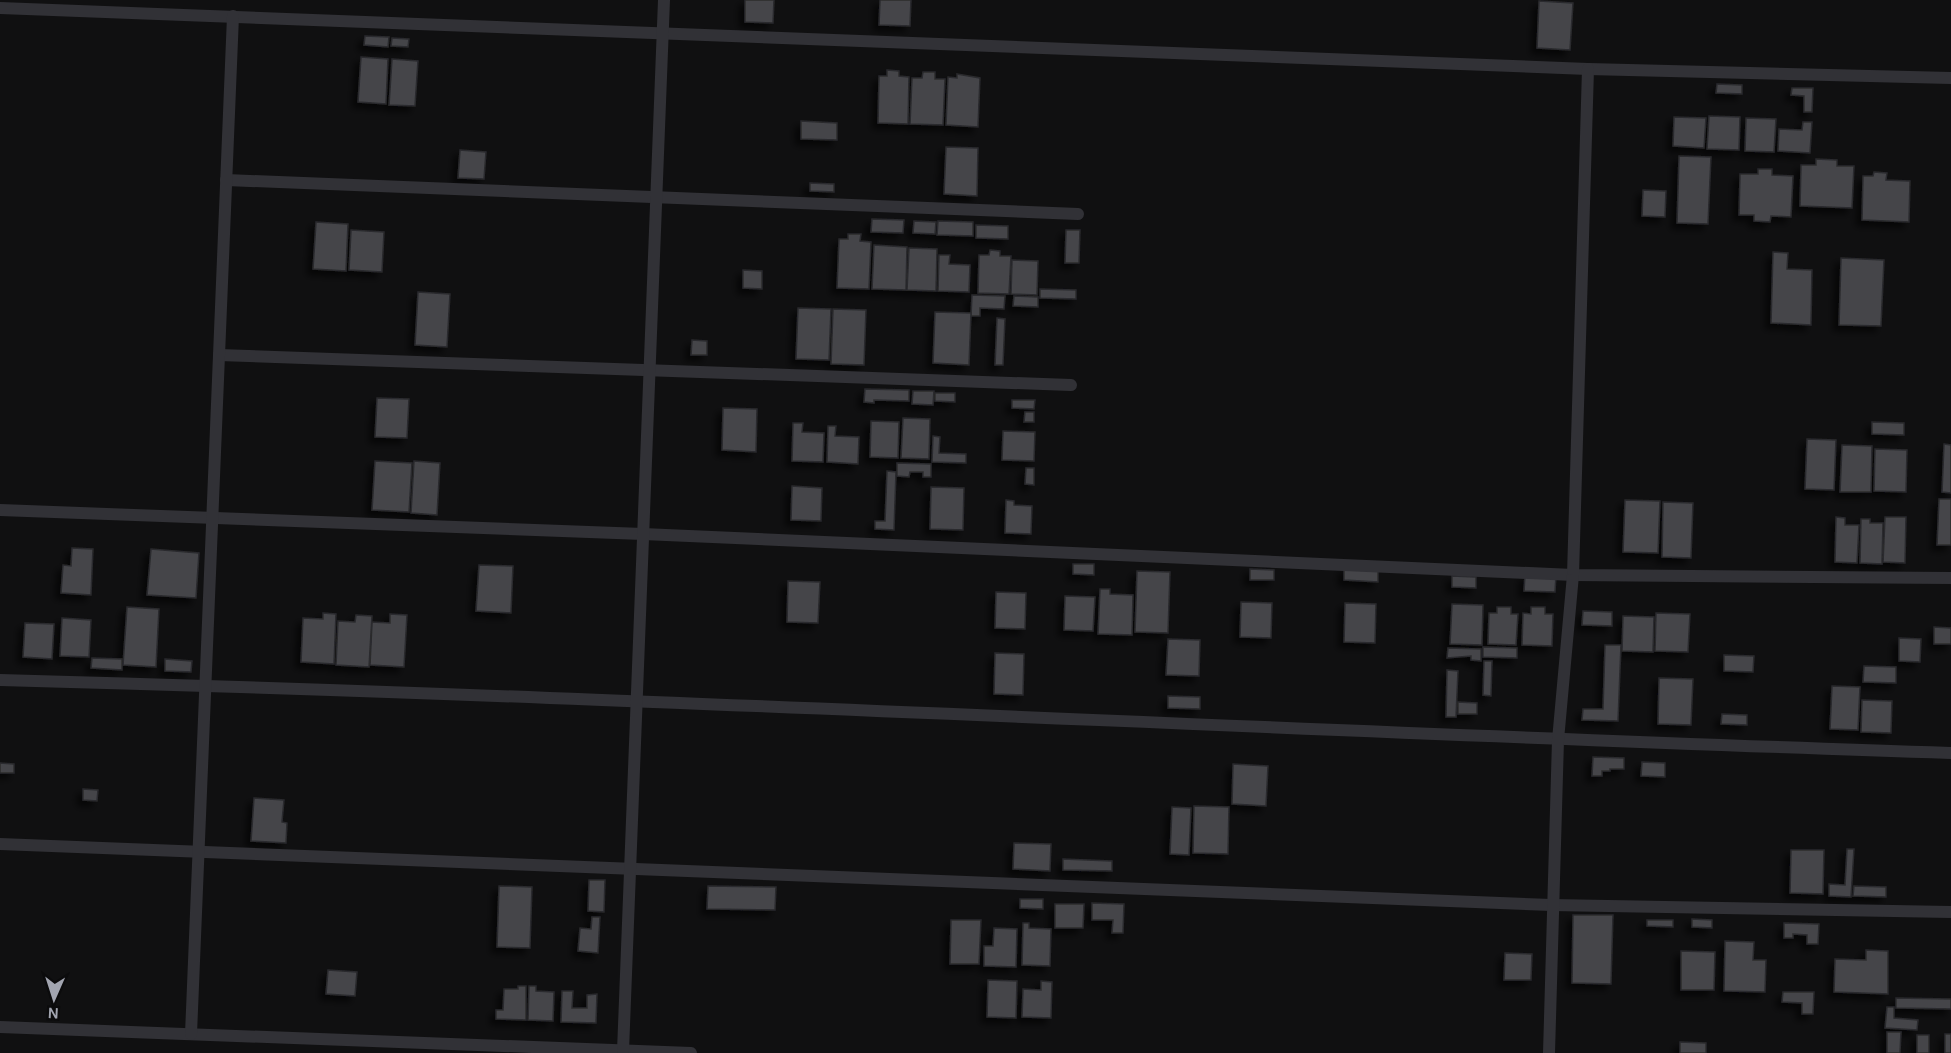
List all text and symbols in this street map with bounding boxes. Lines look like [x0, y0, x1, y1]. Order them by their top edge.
north arrow [24, 969, 84, 1029]
text: N [47, 1004, 59, 1023]

